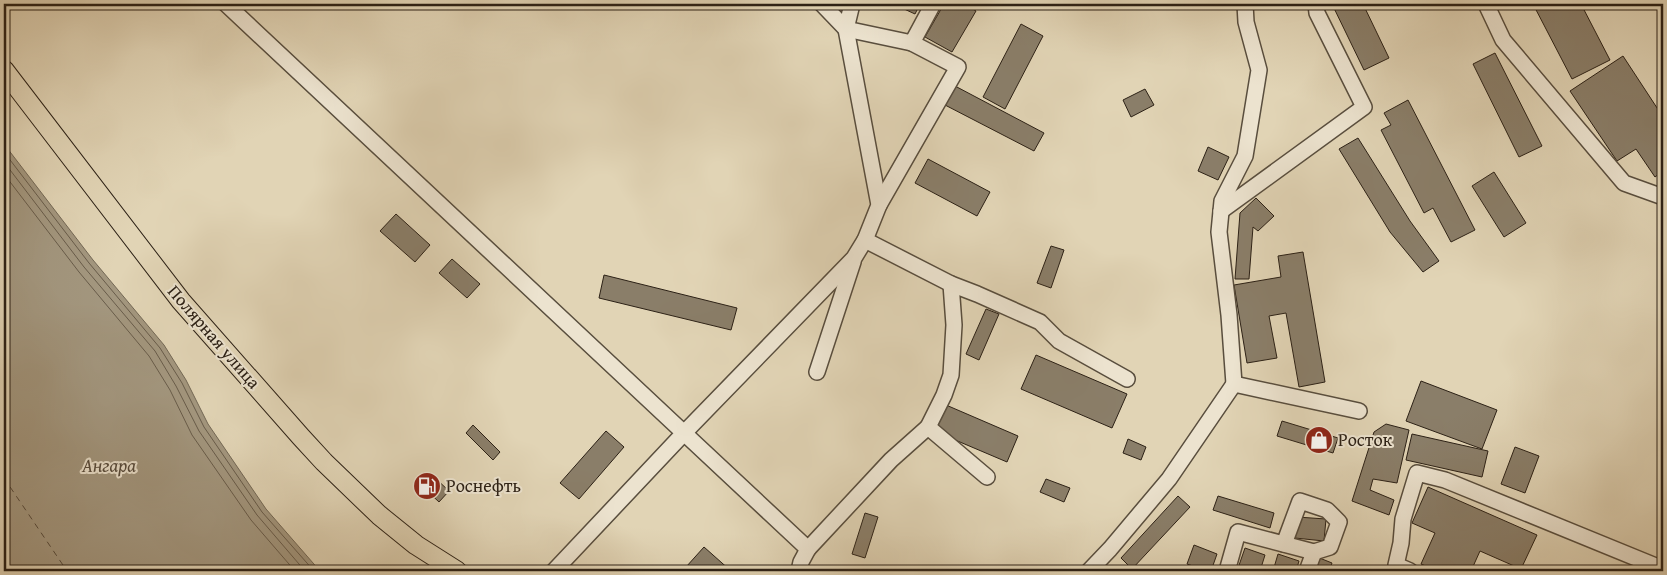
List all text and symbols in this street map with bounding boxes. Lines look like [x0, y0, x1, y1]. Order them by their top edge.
street label: Полярная улица [161, 279, 268, 395]
shop icon: Росток [1304, 425, 1334, 455]
place label: Росток [1338, 426, 1393, 453]
water label: Ангара [81, 451, 136, 479]
fuel station icon: Роснефть [412, 471, 442, 501]
place label: Роснефть [446, 472, 521, 499]

